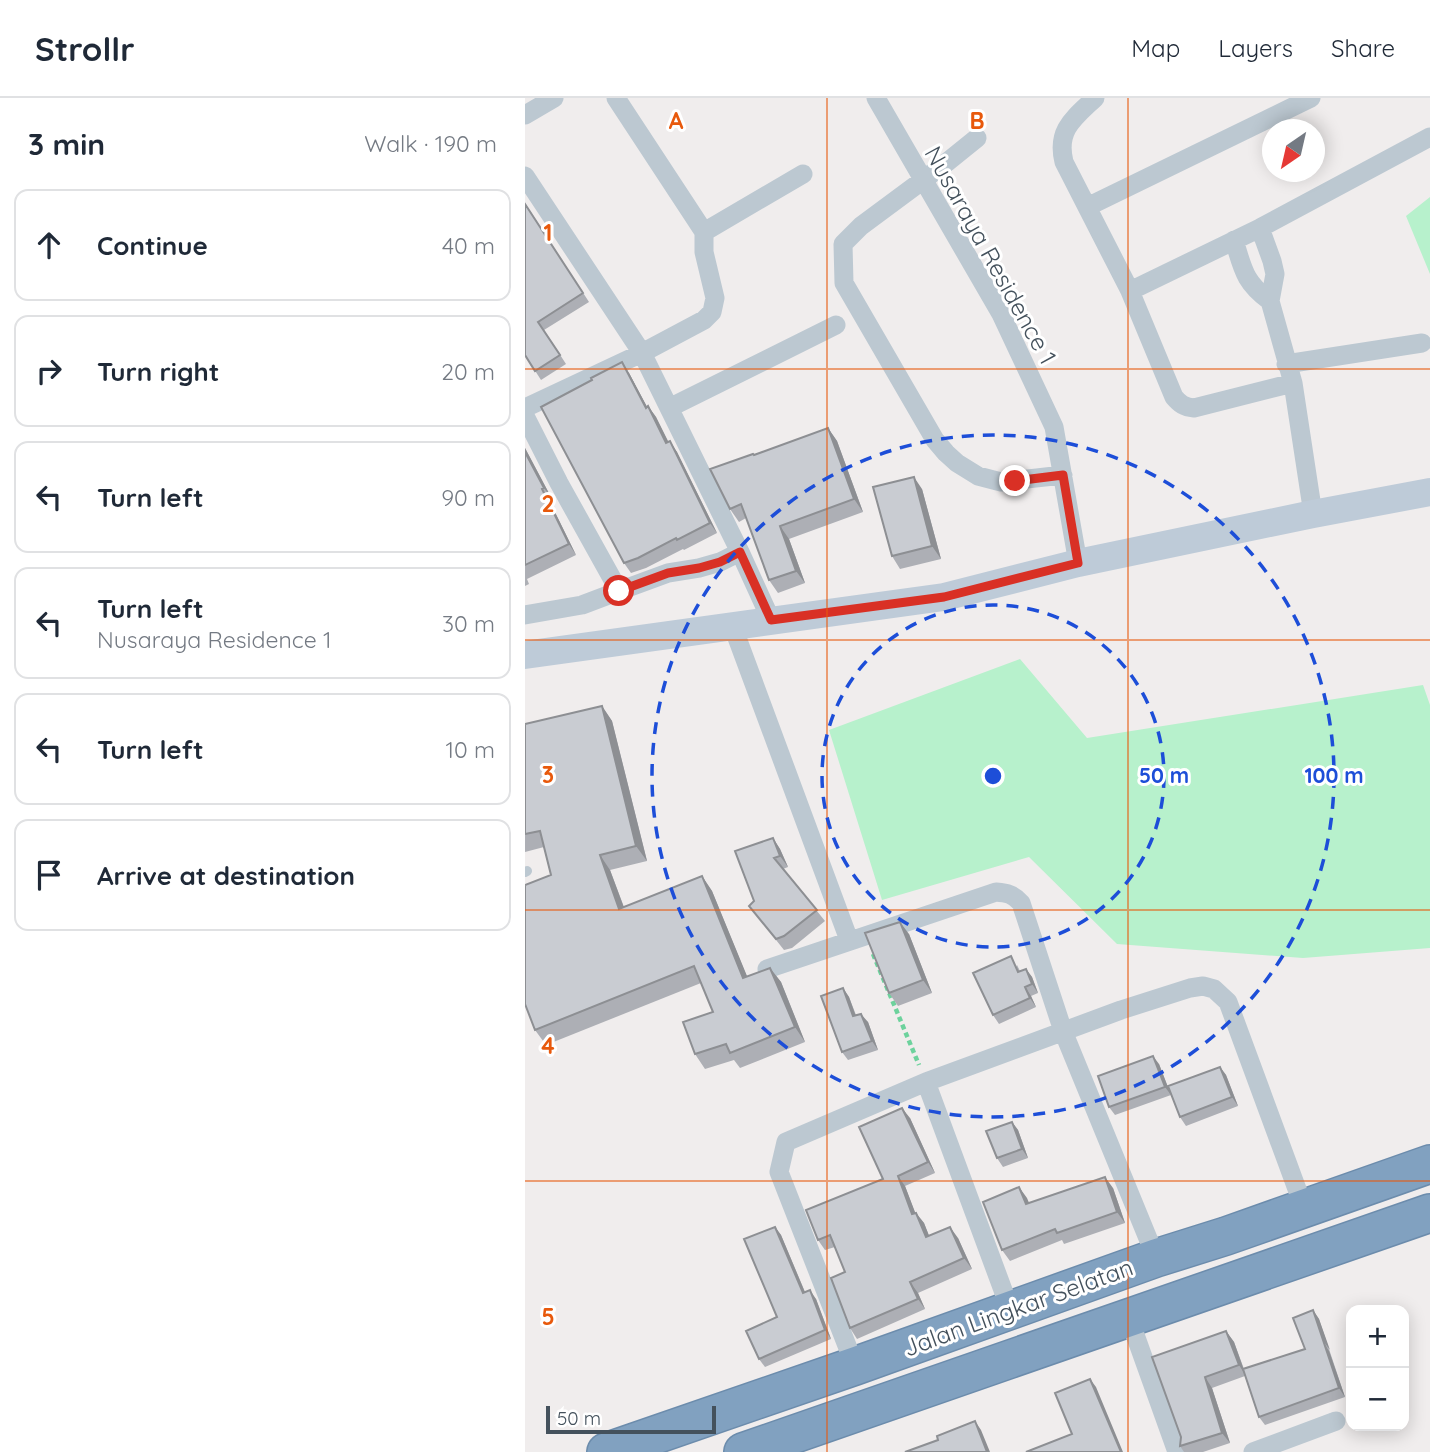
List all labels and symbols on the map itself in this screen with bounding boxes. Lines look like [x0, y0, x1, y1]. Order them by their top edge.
text: A [669, 106, 684, 135]
text: B [969, 106, 985, 135]
north arrow [1262, 119, 1325, 182]
street label: Nusaraya Residence 1 [919, 141, 1063, 369]
text: 1 [544, 218, 552, 247]
route end [999, 465, 1030, 496]
text: 2 [541, 489, 555, 518]
route start [603, 575, 634, 606]
text: 3 [542, 760, 554, 789]
text: 50 m [1139, 762, 1189, 788]
text: 100 m [1304, 762, 1364, 788]
centre of rings [981, 764, 1005, 788]
text: 4 [541, 1031, 555, 1060]
street label: Jalan Lingkar Selatan [899, 1251, 1137, 1363]
text: 5 [541, 1302, 555, 1331]
scale bar [546, 1403, 716, 1435]

